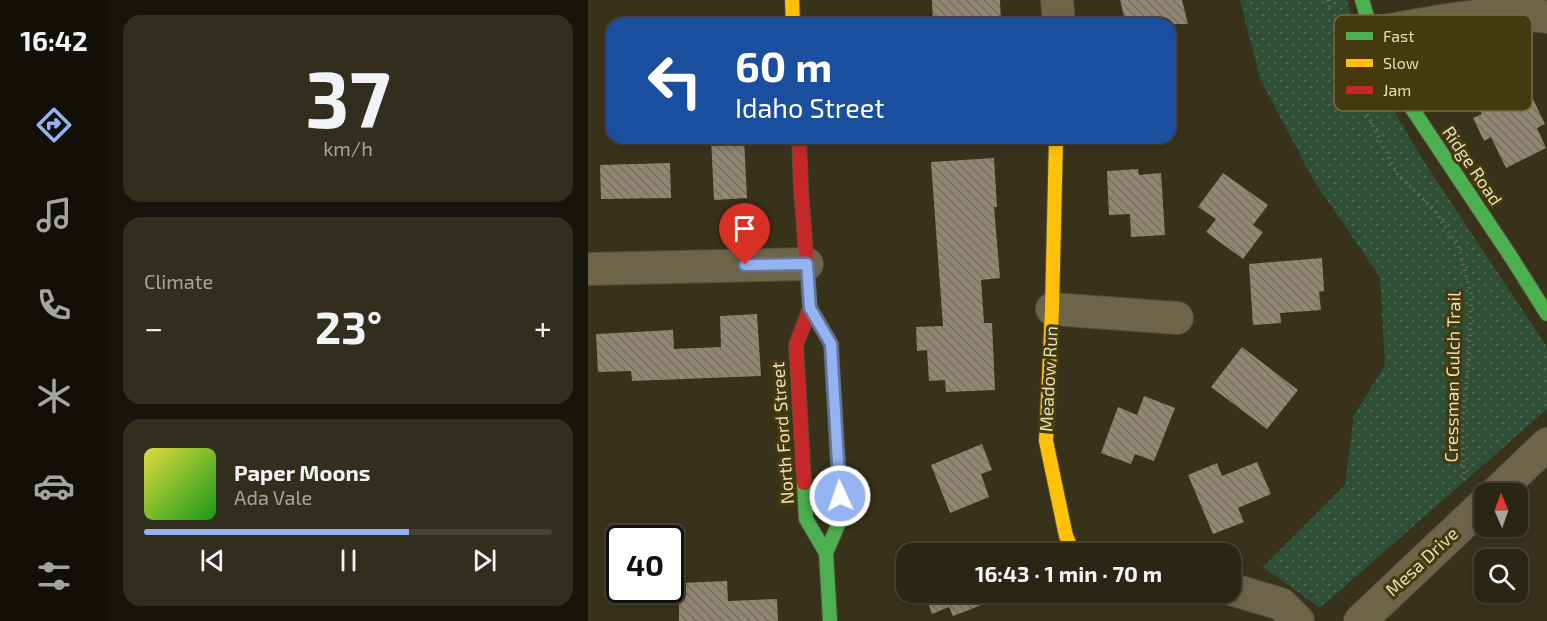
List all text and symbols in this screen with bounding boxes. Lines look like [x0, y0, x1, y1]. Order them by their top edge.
legend [1334, 15, 1532, 111]
text: 16:42 [20, 24, 88, 56]
text: Fast [1383, 26, 1414, 45]
text: 60 m [735, 40, 832, 90]
icon: left [636, 42, 714, 120]
text: 37 [305, 50, 391, 144]
text: Slow [1383, 53, 1419, 72]
text: Jam [1383, 80, 1411, 99]
text: Idaho Street [735, 91, 884, 123]
icon: directions [33, 104, 75, 146]
street label: Ridge Road [1438, 122, 1507, 209]
text: km/h [323, 136, 373, 160]
icon: music [33, 194, 75, 236]
pin [719, 203, 770, 265]
icon: arrive [728, 212, 761, 245]
text: Climate [144, 269, 213, 293]
icon: phone [33, 284, 75, 326]
street label: Cressman Gulch Trail [1440, 291, 1465, 463]
text: 23° [315, 299, 382, 353]
text: − [144, 307, 163, 347]
text: + [534, 307, 552, 347]
street label: Meadow Run [1034, 325, 1062, 433]
street label: North Ford Street [766, 361, 798, 505]
icon: climate [33, 375, 75, 417]
text: Paper Moons [234, 459, 370, 485]
position arrow [808, 464, 872, 528]
icon: car [33, 465, 75, 507]
north arrow [1474, 483, 1528, 537]
map controls [1474, 483, 1528, 603]
text: Ada Vale [234, 485, 312, 509]
street label: Mesa Drive [1380, 522, 1462, 600]
speed limit sign: 40 [606, 525, 684, 603]
icon: previous [196, 544, 229, 577]
icon: pause [332, 544, 365, 577]
icon: next [468, 544, 501, 577]
button: search [1474, 549, 1528, 603]
icon: filters [33, 555, 75, 597]
text: 16:43 · 1 min · 70 m [975, 560, 1162, 586]

